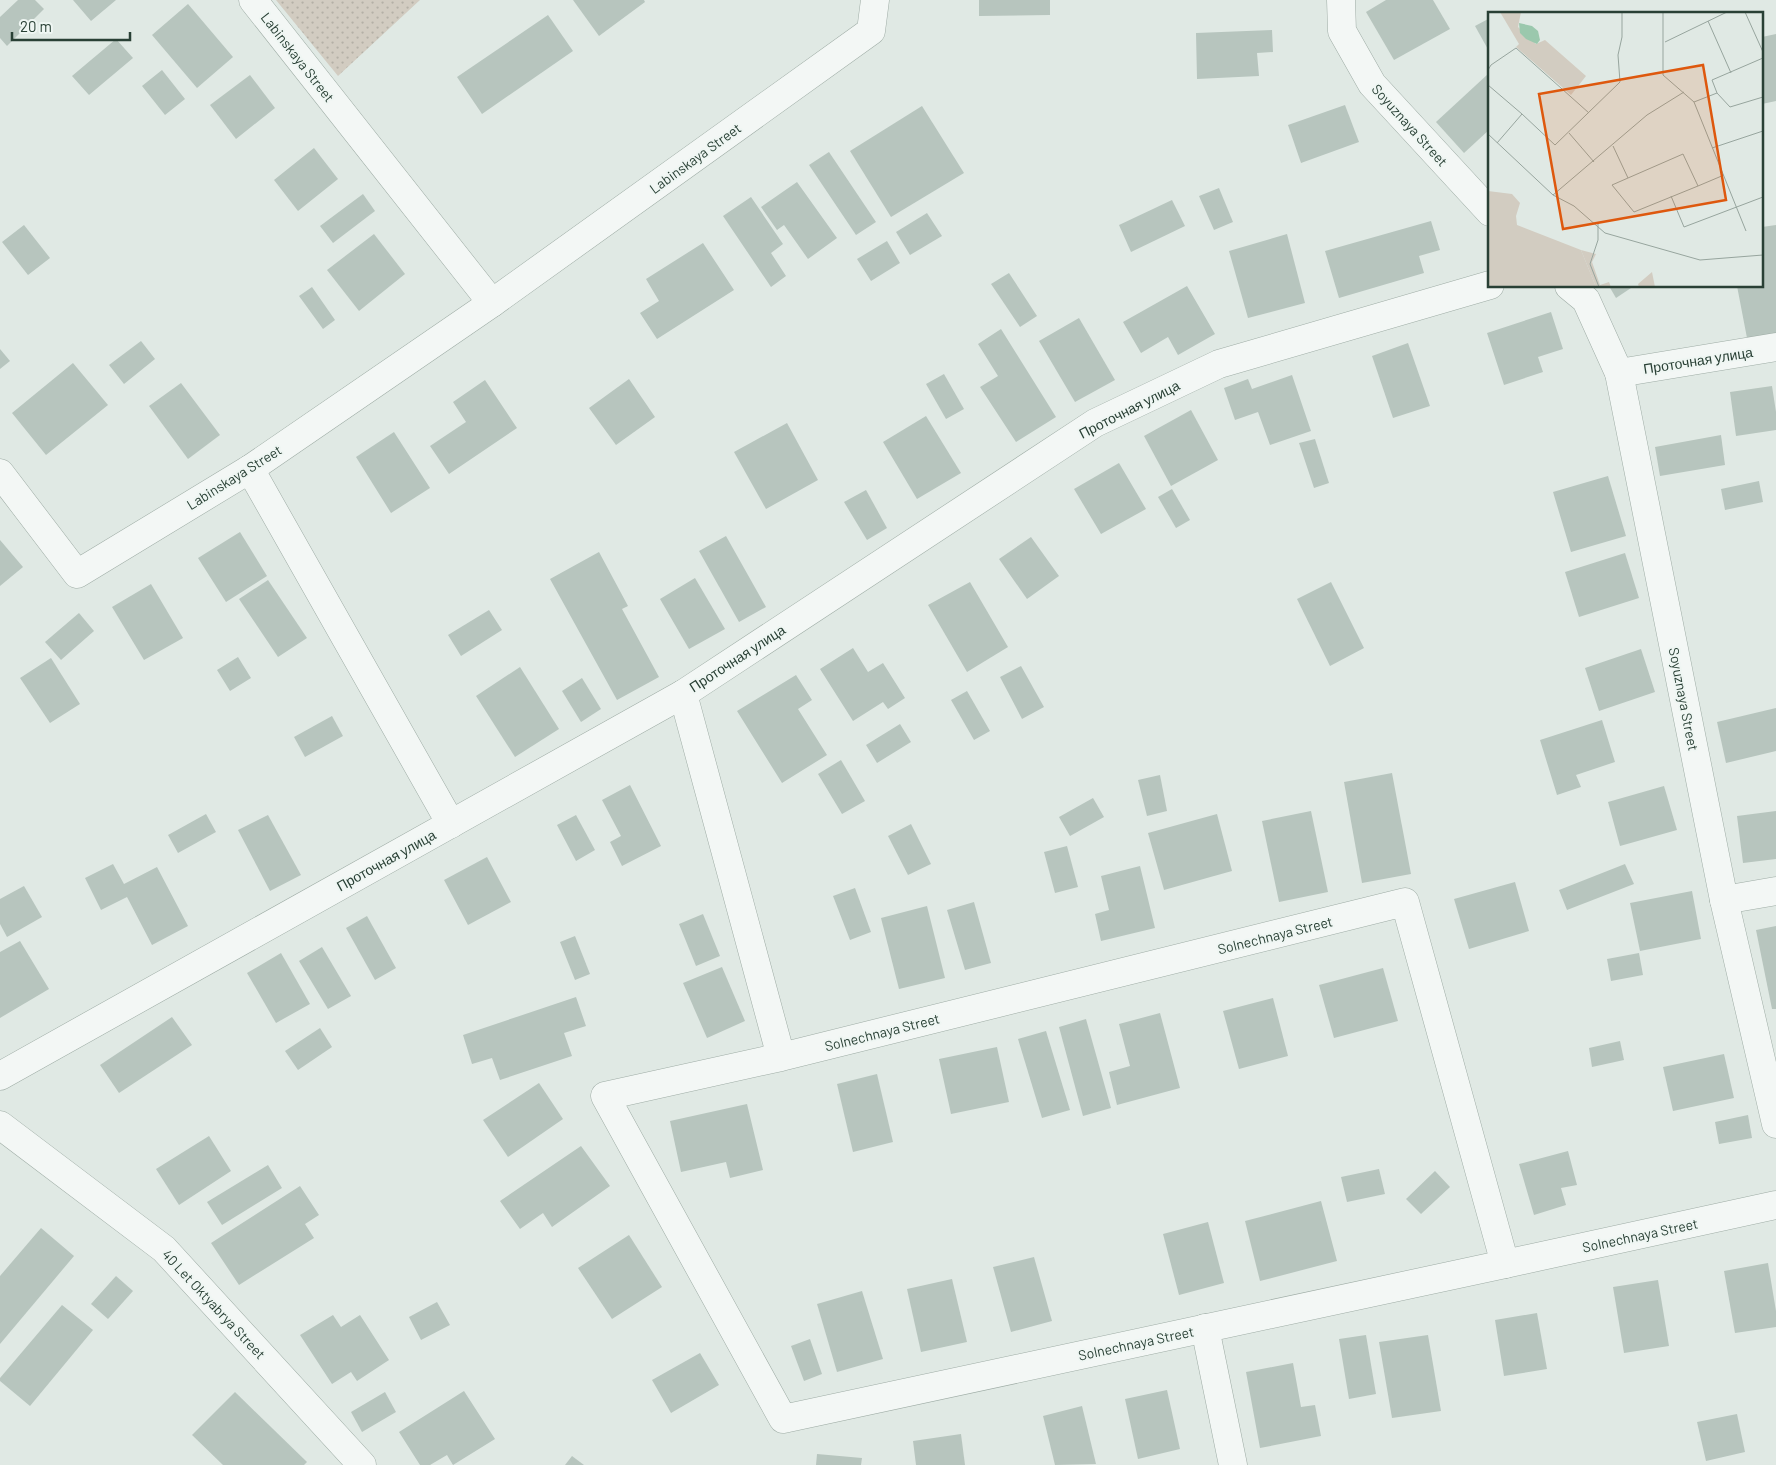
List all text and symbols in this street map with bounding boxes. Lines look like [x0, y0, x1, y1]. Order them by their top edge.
street label: Labinskaya Street [258, 9, 338, 105]
scale bar [12, 10, 130, 42]
inset map [1488, 12, 1764, 288]
text: 20 m [20, 17, 52, 35]
street label: Soyuznaya Street [1369, 80, 1451, 170]
street label: Labinskaya Street [646, 119, 744, 197]
street label: Проточная улица [1642, 343, 1754, 377]
street label: Проточная улица [1076, 376, 1182, 442]
street label: Labinskaya Street [183, 441, 285, 513]
street label: Проточная улица [686, 621, 788, 695]
street label: Soyuznaya Street [1666, 646, 1702, 752]
street label: Проточная улица [333, 826, 439, 894]
street label: Solnechnaya Street [1216, 912, 1334, 958]
street label: Solnechnaya Street [823, 1009, 941, 1055]
street label: Solnechnaya Street [1581, 1214, 1699, 1256]
street label: 40 Let Oktyabrya Street [159, 1246, 269, 1362]
street label: Solnechnaya Street [1077, 1322, 1195, 1364]

